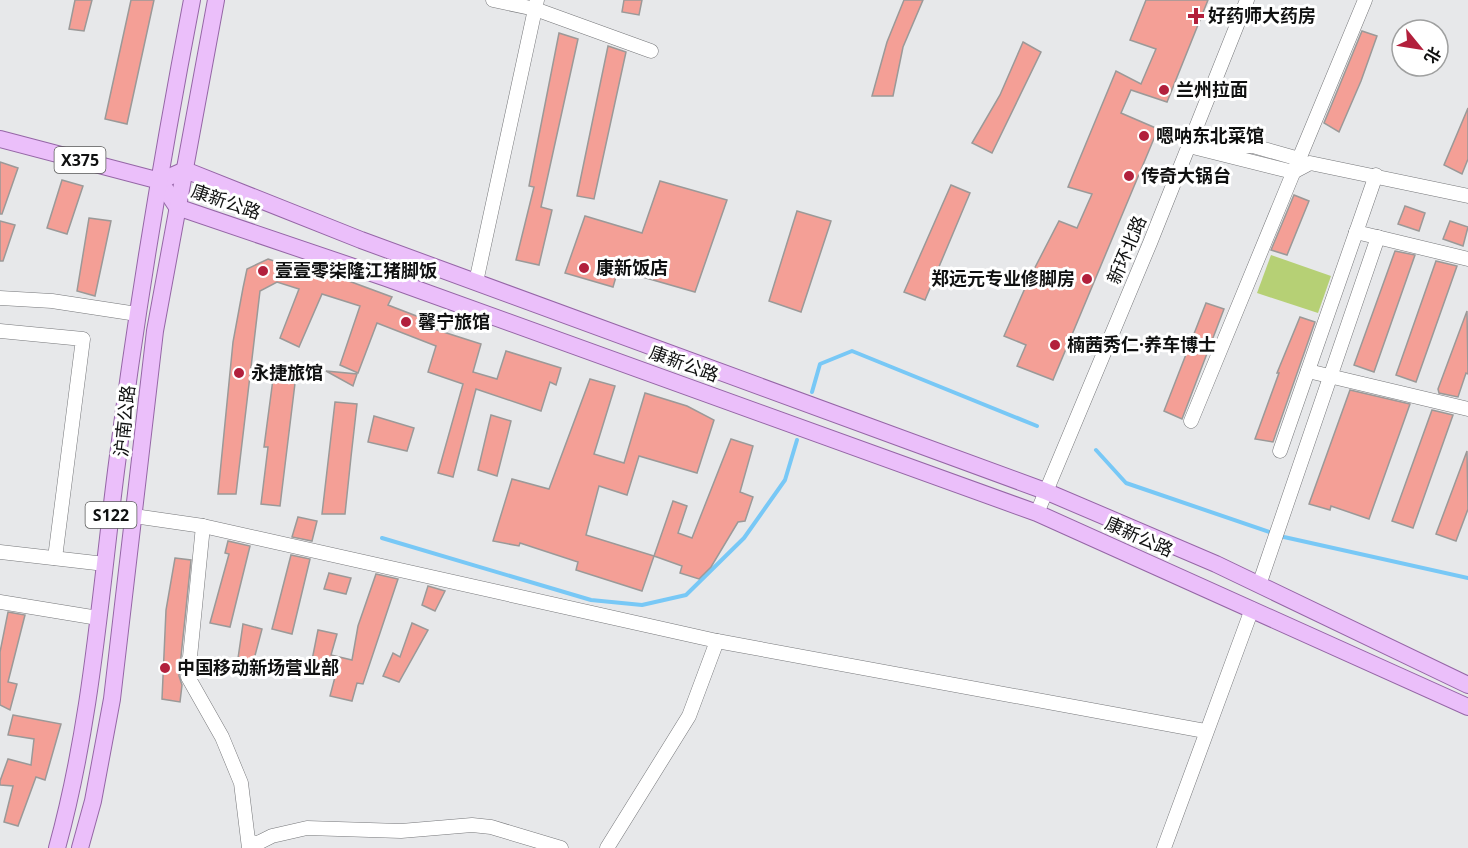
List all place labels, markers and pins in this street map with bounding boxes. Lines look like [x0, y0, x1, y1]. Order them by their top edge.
place label: 好药师大药房 [1208, 3, 1316, 27]
marker: 好药师大药房 [1189, 9, 1203, 23]
place label: 兰州拉面 [1176, 77, 1248, 101]
marker: 兰州拉面 [1157, 83, 1171, 97]
place label: 嗯呐东北菜馆 [1156, 123, 1264, 147]
marker: 嗯呐东北菜馆 [1137, 129, 1151, 143]
place label: 传奇大锅台 [1141, 163, 1231, 187]
marker: 传奇大锅台 [1122, 169, 1136, 183]
place label: 康新饭店 [596, 255, 668, 279]
place label: 壹壹零柒隆江猪脚饭 [275, 258, 437, 282]
marker: 康新饭店 [577, 261, 591, 275]
marker: 壹壹零柒隆江猪脚饭 [256, 264, 270, 278]
place label: 郑远元专业修脚房 [931, 266, 1075, 290]
marker: 郑远元专业修脚房 [1080, 272, 1094, 286]
place label: 馨宁旅馆 [418, 309, 490, 333]
marker: 馨宁旅馆 [399, 315, 413, 329]
place label: 楠茜秀仁·养车博士 [1067, 332, 1216, 356]
marker: 楠茜秀仁·养车博士 [1048, 338, 1062, 352]
place label: 永捷旅馆 [251, 360, 323, 384]
marker: 永捷旅馆 [232, 366, 246, 380]
place label: 中国移动新场营业部 [177, 655, 339, 679]
marker: 中国移动新场营业部 [158, 661, 172, 675]

